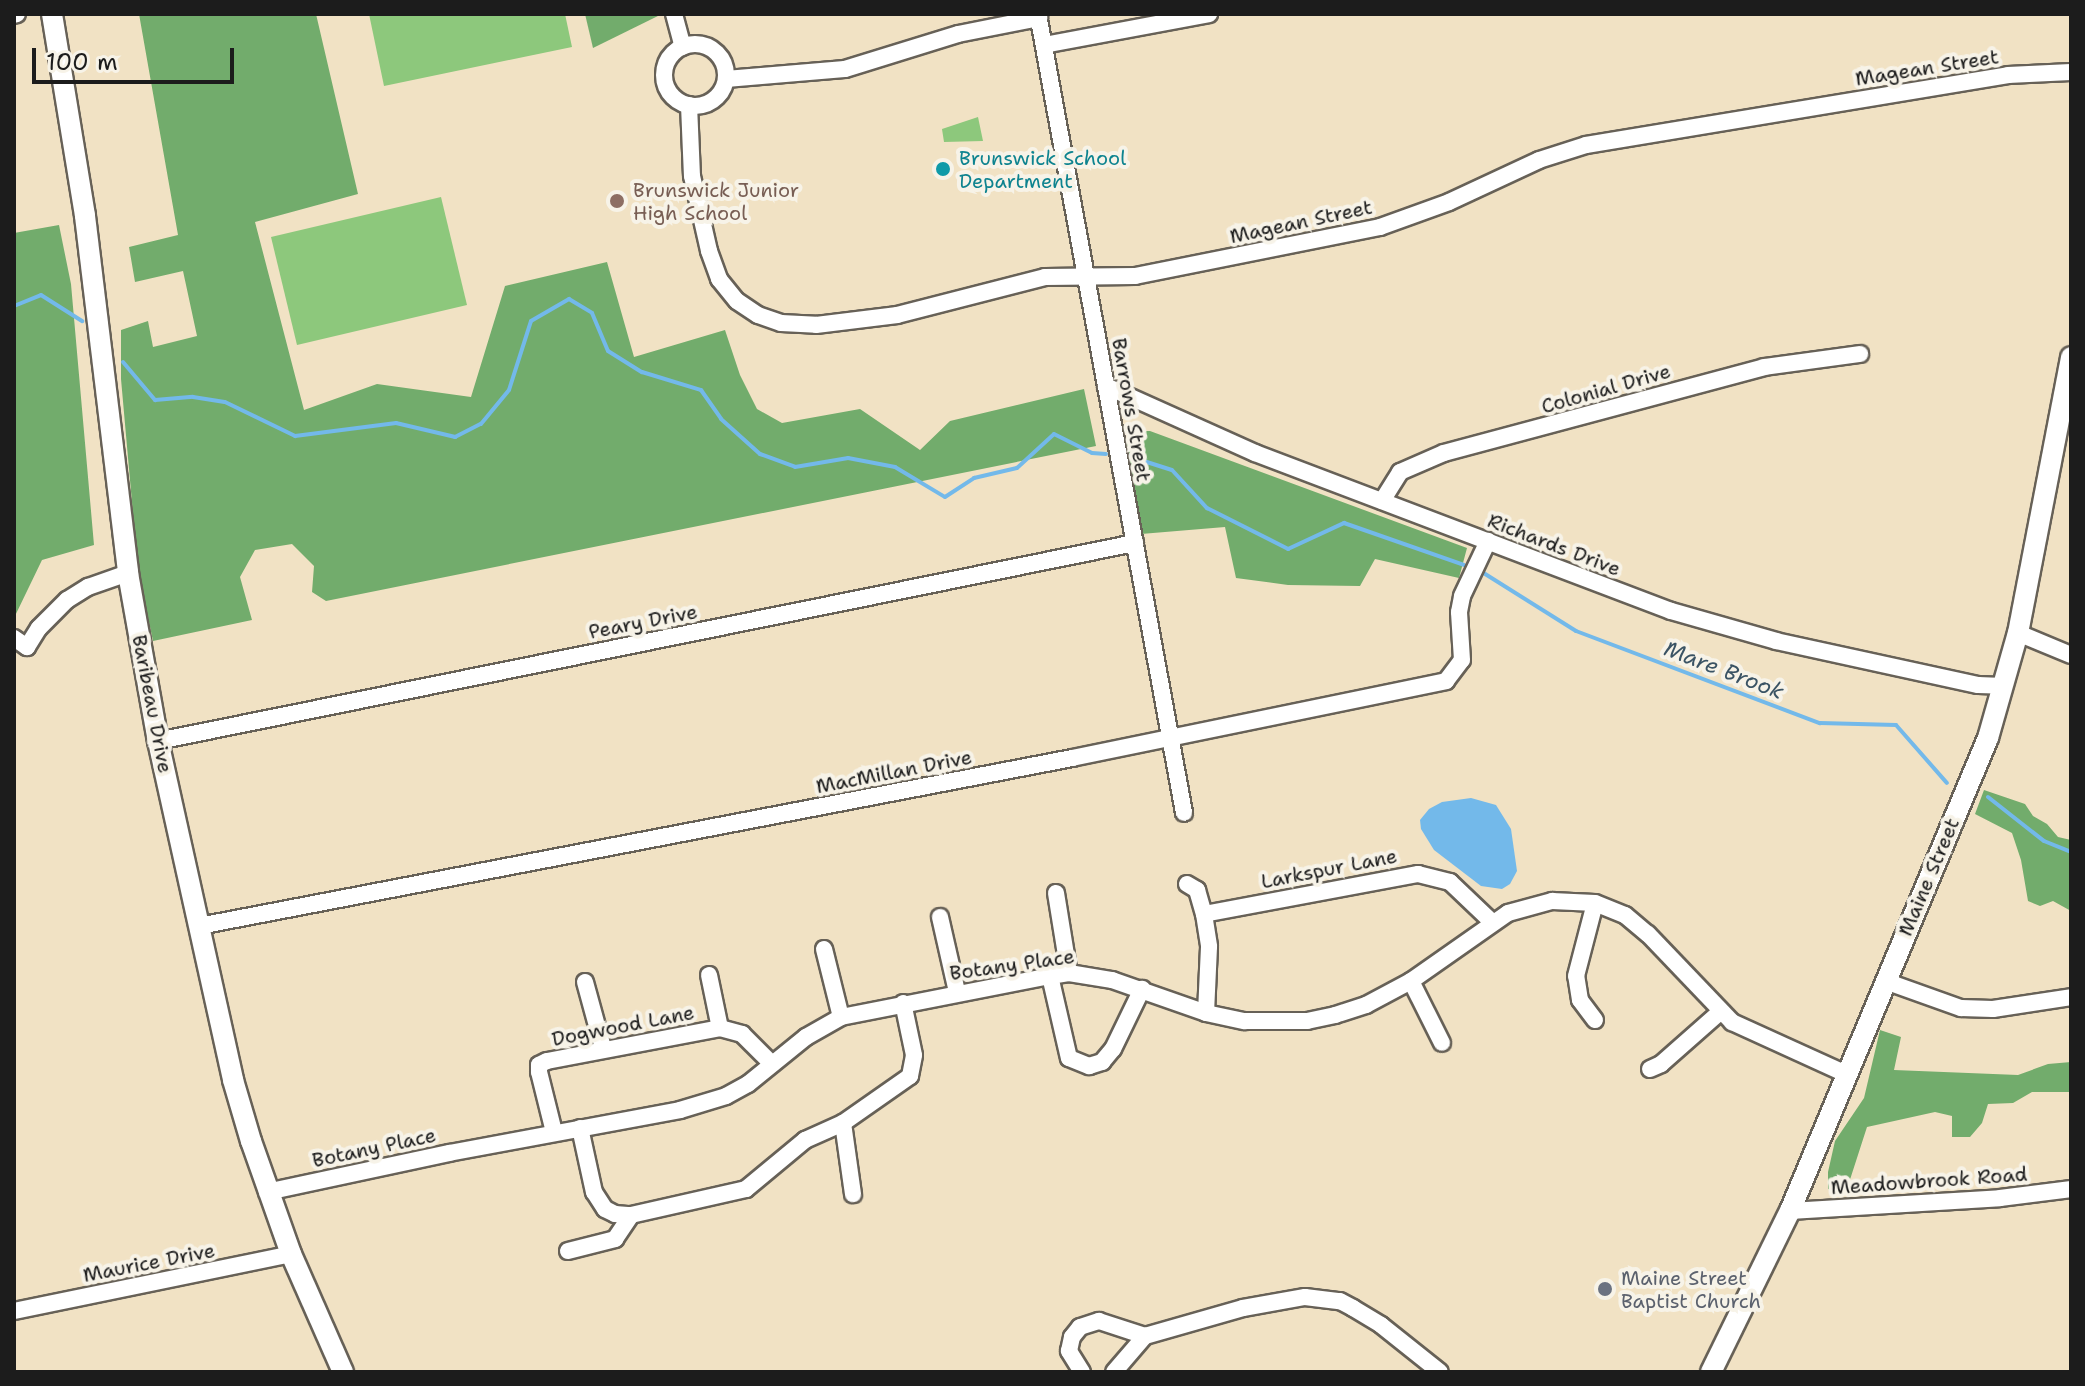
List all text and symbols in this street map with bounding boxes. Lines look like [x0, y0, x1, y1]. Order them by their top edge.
scale bar [36, 32, 238, 82]
street label: Magean Street [1854, 45, 2000, 91]
text: 100 m [46, 46, 118, 78]
place label: Brunswick School Department [959, 146, 1126, 193]
marker: Brunswick School Department [934, 160, 952, 178]
place label: Brunswick Junior High School [633, 178, 799, 225]
marker: Brunswick Junior High School [608, 192, 626, 210]
street label: Magean Street [1228, 195, 1374, 249]
street label: Barrows Street [1107, 336, 1155, 484]
street label: Colonial Drive [1539, 359, 1673, 419]
street label: Richards Drive [1484, 509, 1624, 581]
street label: Peary Drive [587, 600, 699, 644]
street label: Baribeau Drive [127, 633, 177, 775]
water label: Mare Brook [1660, 635, 1788, 705]
street label: MacMillan Drive [814, 745, 974, 799]
street label: Maine Street [1893, 814, 1965, 940]
street label: Larkspur Lane [1259, 844, 1399, 894]
street label: Botany Place [948, 944, 1076, 986]
street label: Dogwood Lane [550, 1000, 696, 1052]
street label: Botany Place [310, 1123, 438, 1173]
street label: Meadowbrook Road [1830, 1162, 2028, 1200]
street label: Maurice Drive [81, 1238, 217, 1288]
place label: Maine Street Baptist Church [1621, 1266, 1761, 1313]
marker: Maine Street Baptist Church [1596, 1280, 1614, 1298]

